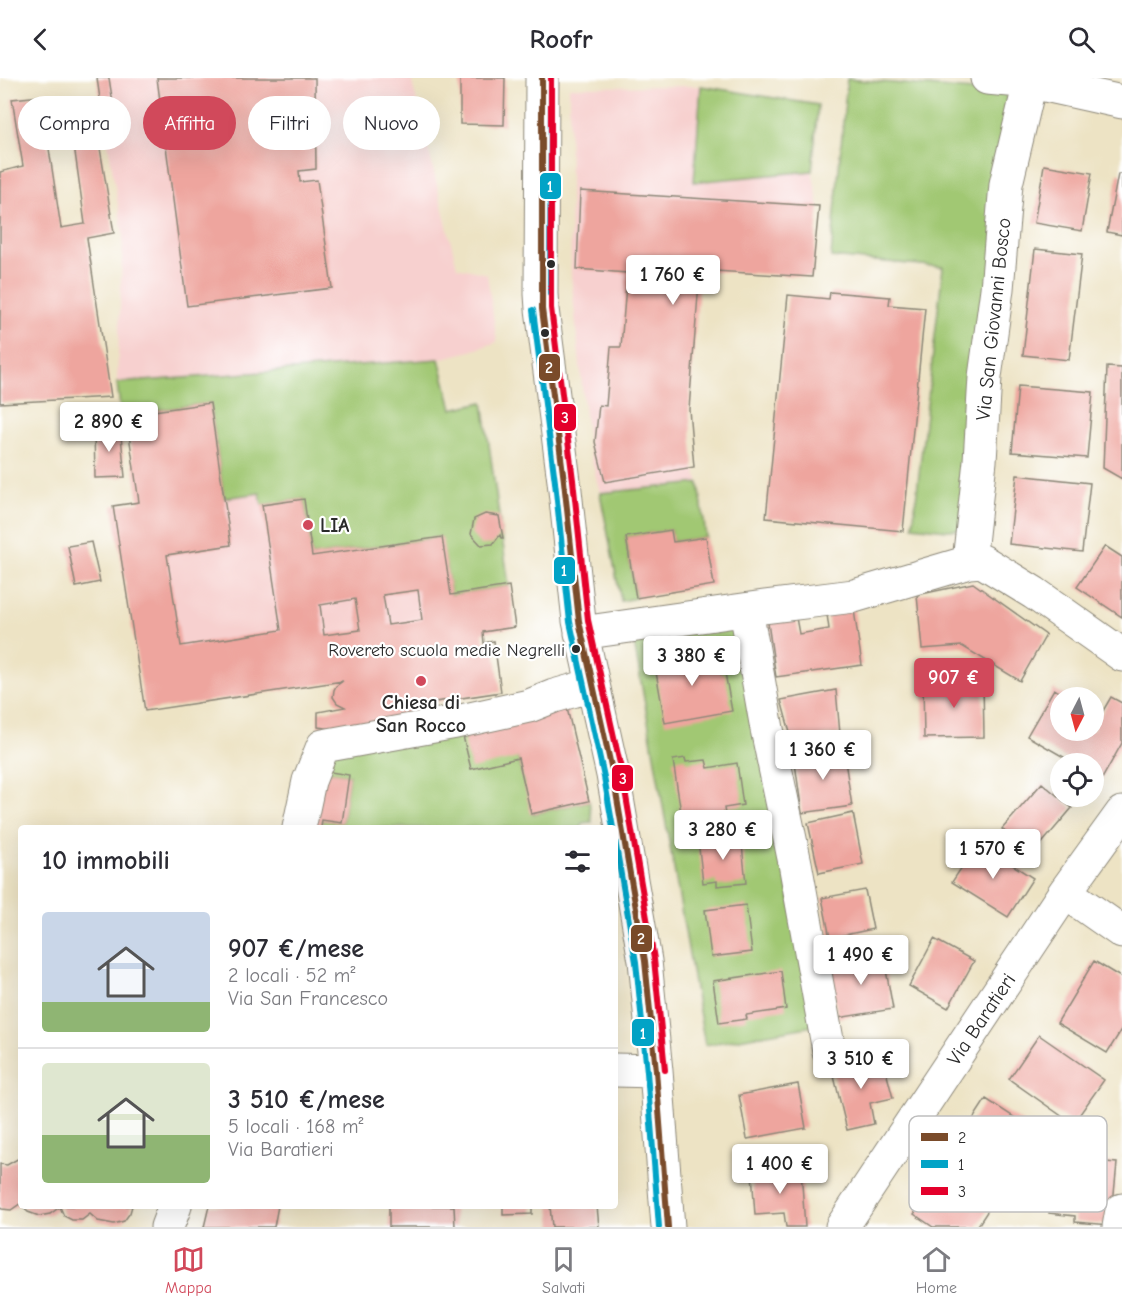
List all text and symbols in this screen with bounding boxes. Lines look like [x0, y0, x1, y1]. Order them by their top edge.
icon: back [24, 23, 57, 56]
icon: search [1065, 23, 1098, 56]
text: Roofr [529, 24, 593, 55]
chip: Compra [18, 96, 131, 150]
chip: Affitta [143, 96, 236, 150]
chip: Filtri [248, 96, 331, 150]
chip: Nuovo [343, 96, 440, 150]
line badge: 1 [539, 172, 562, 200]
text: 1 [547, 178, 553, 196]
street label: Via San Giovanni Bosco [971, 217, 1016, 421]
pin: 1 760 € [618, 255, 728, 306]
unlabelled marker [545, 258, 557, 270]
text: 1 760 € [640, 263, 706, 286]
unlabelled marker [539, 327, 551, 339]
line badge: 2 [538, 353, 561, 382]
text: 2 [545, 359, 553, 377]
pin: 2 890 € [54, 402, 164, 453]
line badge: 3 [553, 403, 577, 432]
text: 3 [561, 409, 569, 427]
text: 2 890 € [74, 410, 144, 433]
place label: LIA [320, 514, 349, 537]
marker: LIA [301, 518, 315, 532]
line badge: 1 [553, 556, 576, 585]
text: 1 [561, 562, 567, 580]
pin: 3 380 € [637, 636, 747, 687]
place label: Rovereto scuola medie Negrelli [328, 640, 565, 661]
marker: Rovereto scuola medie Negrelli [570, 643, 582, 655]
text: 3 380 € [657, 644, 727, 667]
pin: 907 € [912, 658, 996, 709]
text: 907 € [928, 666, 980, 689]
marker: Chiesa di San Rocco [414, 674, 428, 688]
north arrow [1050, 687, 1104, 741]
map controls [1050, 687, 1104, 807]
place label: Chiesa di San Rocco [376, 691, 466, 737]
pin: 1 360 € [768, 730, 878, 781]
text: 1 360 € [789, 738, 857, 761]
button: locate [1050, 753, 1104, 807]
line badge: 3 [611, 764, 634, 792]
text: 3 [619, 770, 627, 788]
pin: 3 280 € [668, 810, 778, 861]
text: 3 280 € [688, 818, 758, 841]
pin: 1 570 € [938, 829, 1048, 880]
text: 1 570 € [960, 837, 1026, 860]
icon: filters [561, 845, 594, 878]
text: 10 immobili [42, 846, 170, 876]
line badge: 2 [630, 924, 653, 953]
text: 2 [637, 930, 645, 948]
text: 907 €/mese [228, 934, 364, 964]
pin: 1 490 € [806, 935, 916, 986]
icon: home [90, 936, 162, 1008]
text: 1 490 € [827, 943, 895, 966]
text: 2 locali · 52 m² [228, 964, 355, 987]
street label: Via Baratieri [942, 969, 1020, 1069]
text: Via San Francesco [228, 987, 388, 1010]
line badge: 1 [631, 1018, 655, 1047]
text: 1 [640, 1025, 646, 1043]
pin: 3 510 € [806, 1039, 916, 1090]
text: 3 510 € [827, 1047, 895, 1070]
text: 3 510 €/mese [228, 1085, 385, 1115]
icon: home [90, 1087, 162, 1159]
text: 5 locali · 168 m² [228, 1115, 364, 1138]
legend [909, 1116, 1107, 1212]
text: 2 [958, 1129, 966, 1147]
text: Via Baratieri [228, 1138, 334, 1161]
pin: 1 400 € [725, 1144, 835, 1195]
text: 1 400 € [746, 1152, 814, 1175]
text: 1 [958, 1156, 964, 1174]
text: 3 [958, 1183, 966, 1201]
tab: Mappa [165, 1243, 212, 1297]
tab: Salvati [542, 1243, 586, 1297]
tab: Home [916, 1243, 957, 1297]

